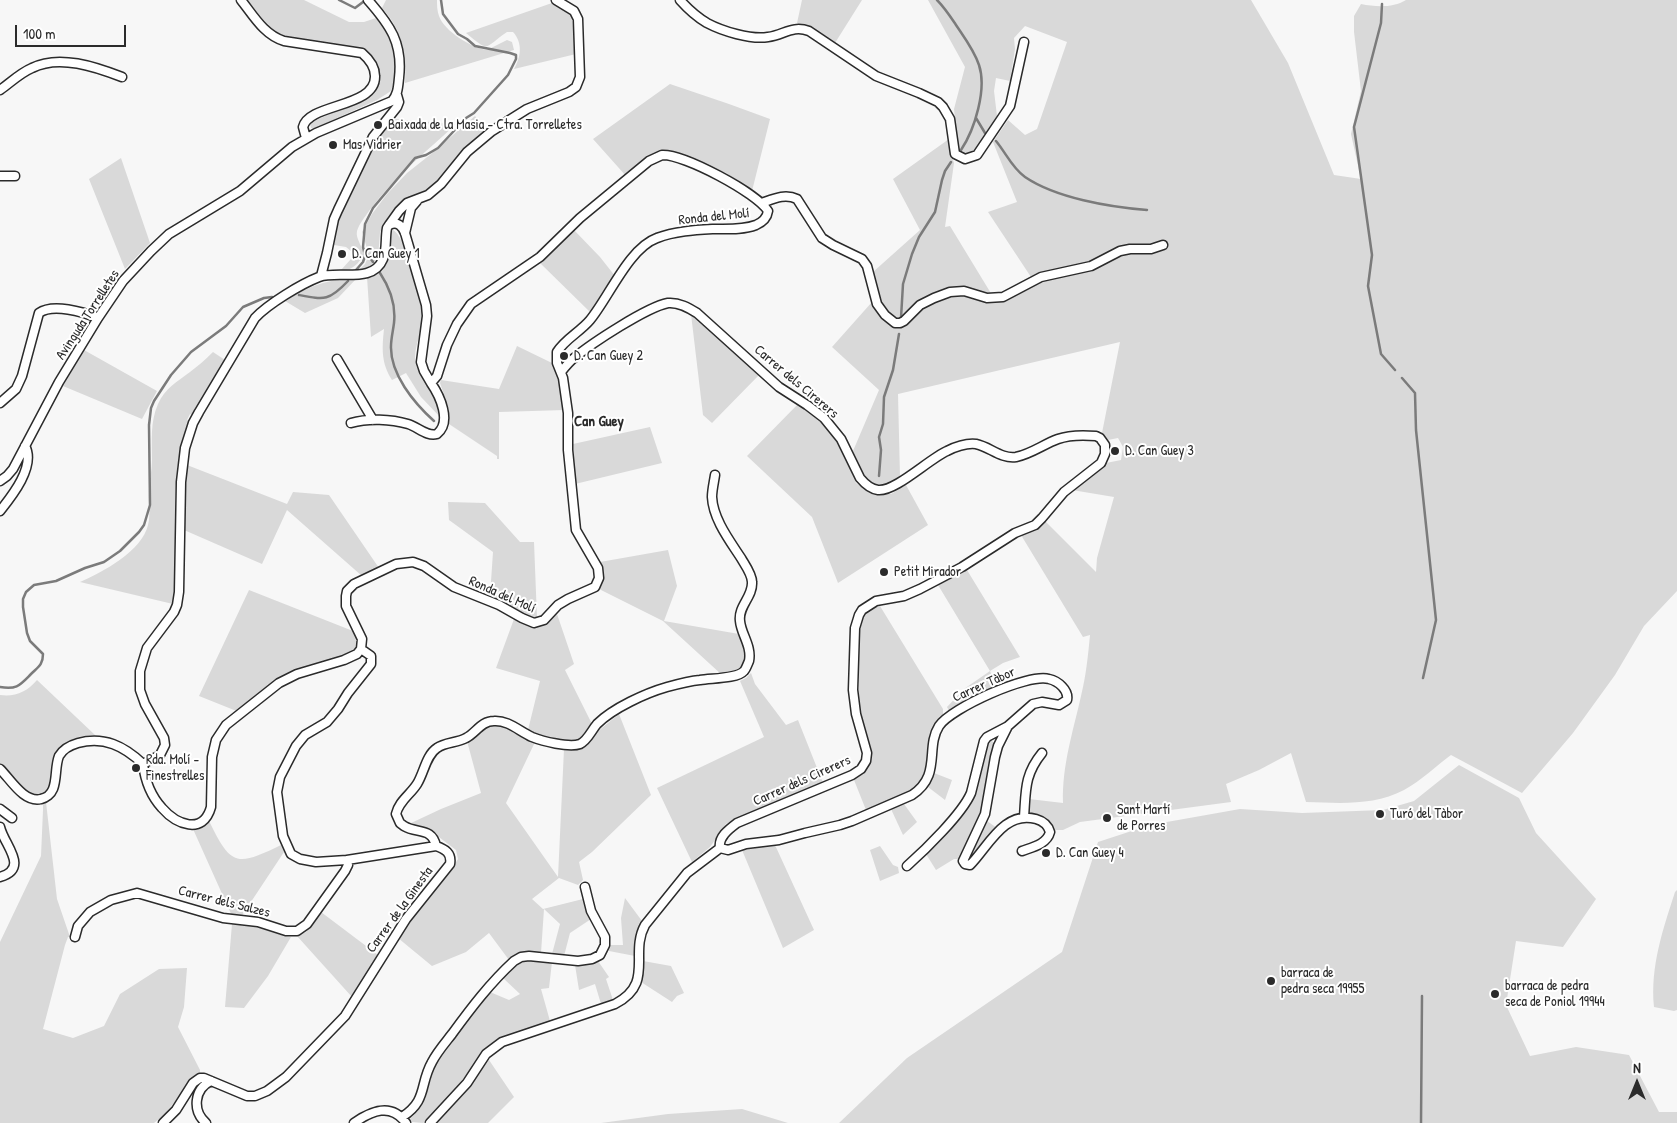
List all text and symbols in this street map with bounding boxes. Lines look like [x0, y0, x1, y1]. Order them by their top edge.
scale bar [18, 15, 129, 47]
text: 100 m [23, 23, 56, 44]
place label: Baixada de la Masia - Ctra. Torrelletes [388, 117, 582, 133]
marker: Baixada de la Masia - Ctra. Torrelletes [372, 119, 384, 131]
place label: Mas Vidrier [343, 137, 401, 153]
marker: Mas Vidrier [327, 139, 339, 151]
street label: Ronda del Molí [678, 205, 750, 229]
place label: D. Can Guey 1 [352, 246, 420, 262]
marker: D. Can Guey 1 [336, 248, 348, 260]
street label: Avinguda Torrelletes [53, 267, 123, 363]
street label: Carrer dels Cirerers [750, 342, 842, 422]
place label: D. Can Guey 2 [574, 348, 643, 364]
marker: D. Can Guey 2 [558, 350, 570, 362]
district label: Can Guey [574, 413, 624, 431]
place label: D. Can Guey 3 [1125, 443, 1194, 459]
marker: D. Can Guey 3 [1109, 445, 1121, 457]
place label: Petit Mirador [894, 564, 961, 580]
marker: Petit Mirador [878, 566, 890, 578]
street label: Ronda del Molí [466, 573, 538, 617]
street label: Carrer Tàbor [950, 664, 1018, 706]
place label: Rda. Molí - Finestrelles [146, 752, 204, 784]
street label: Carrer dels Cirerers [751, 752, 853, 810]
marker: Rda. Molí - Finestrelles [130, 762, 142, 774]
place label: Sant Martí de Porres [1117, 802, 1170, 834]
place label: Turó del Tàbor [1390, 806, 1463, 822]
marker: Turó del Tàbor [1374, 808, 1386, 820]
marker: Sant Martí de Porres [1101, 812, 1113, 824]
place label: D. Can Guey 4 [1056, 845, 1124, 861]
marker: D. Can Guey 4 [1040, 847, 1052, 859]
street label: Carrer de la Ginesta [363, 864, 437, 956]
street label: Carrer dels Salzes [176, 882, 272, 922]
place label: barraca de pedra seca 19955 [1281, 965, 1364, 998]
marker: barraca de pedra seca 19955 [1265, 975, 1277, 987]
place label: barraca de pedra seca de Poniol 19944 [1505, 978, 1605, 1010]
marker: barraca de pedra seca de Poniol 19944 [1489, 988, 1501, 1000]
north arrow [1612, 1058, 1662, 1108]
text: N [1633, 1058, 1641, 1077]

